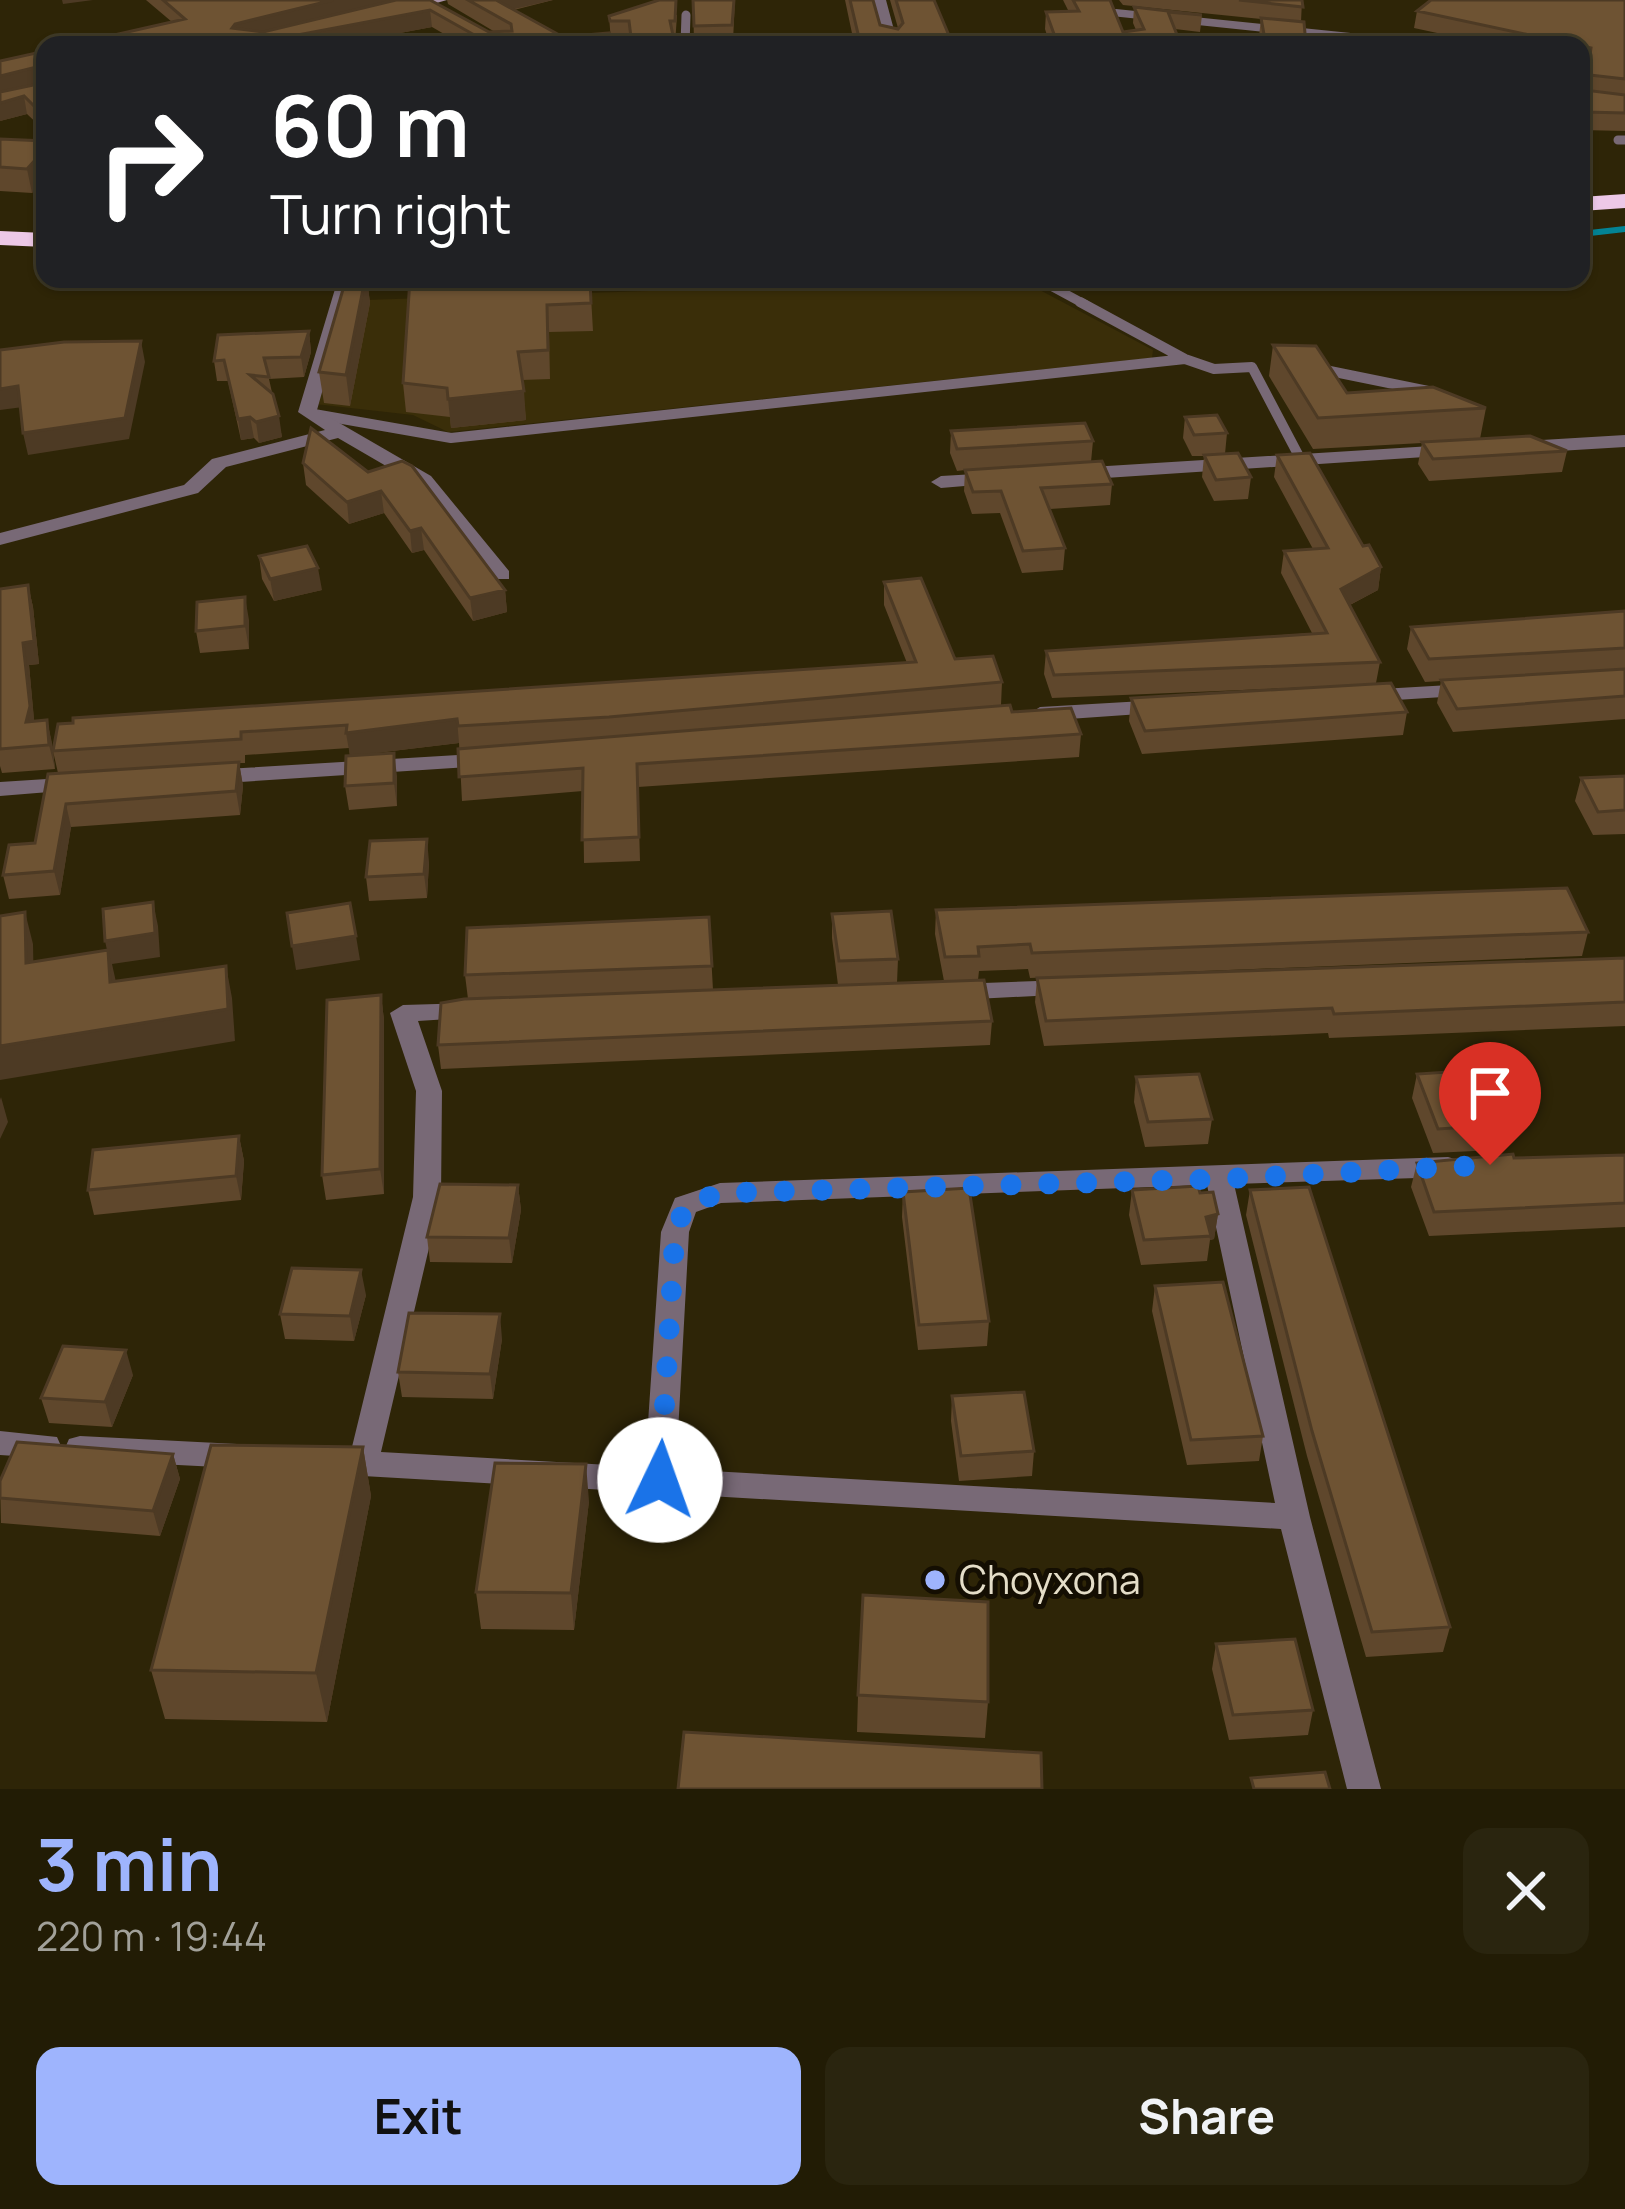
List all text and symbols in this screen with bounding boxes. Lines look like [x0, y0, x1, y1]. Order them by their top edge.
text: 60 m [270, 67, 470, 182]
icon: right [72, 84, 228, 240]
text: Turn right [270, 176, 512, 250]
pin [1439, 1042, 1541, 1165]
icon: arrive [1457, 1060, 1523, 1126]
position arrow [597, 1417, 723, 1543]
place label: Choyxona [959, 1552, 1141, 1606]
marker: Choyxona [922, 1567, 948, 1593]
text: 3 min [36, 1814, 222, 1913]
button: close [1463, 1828, 1589, 1954]
text: 220 m · 19:44 [36, 1909, 267, 1963]
button: Exit [36, 2047, 801, 2185]
button: Share [825, 2047, 1589, 2185]

